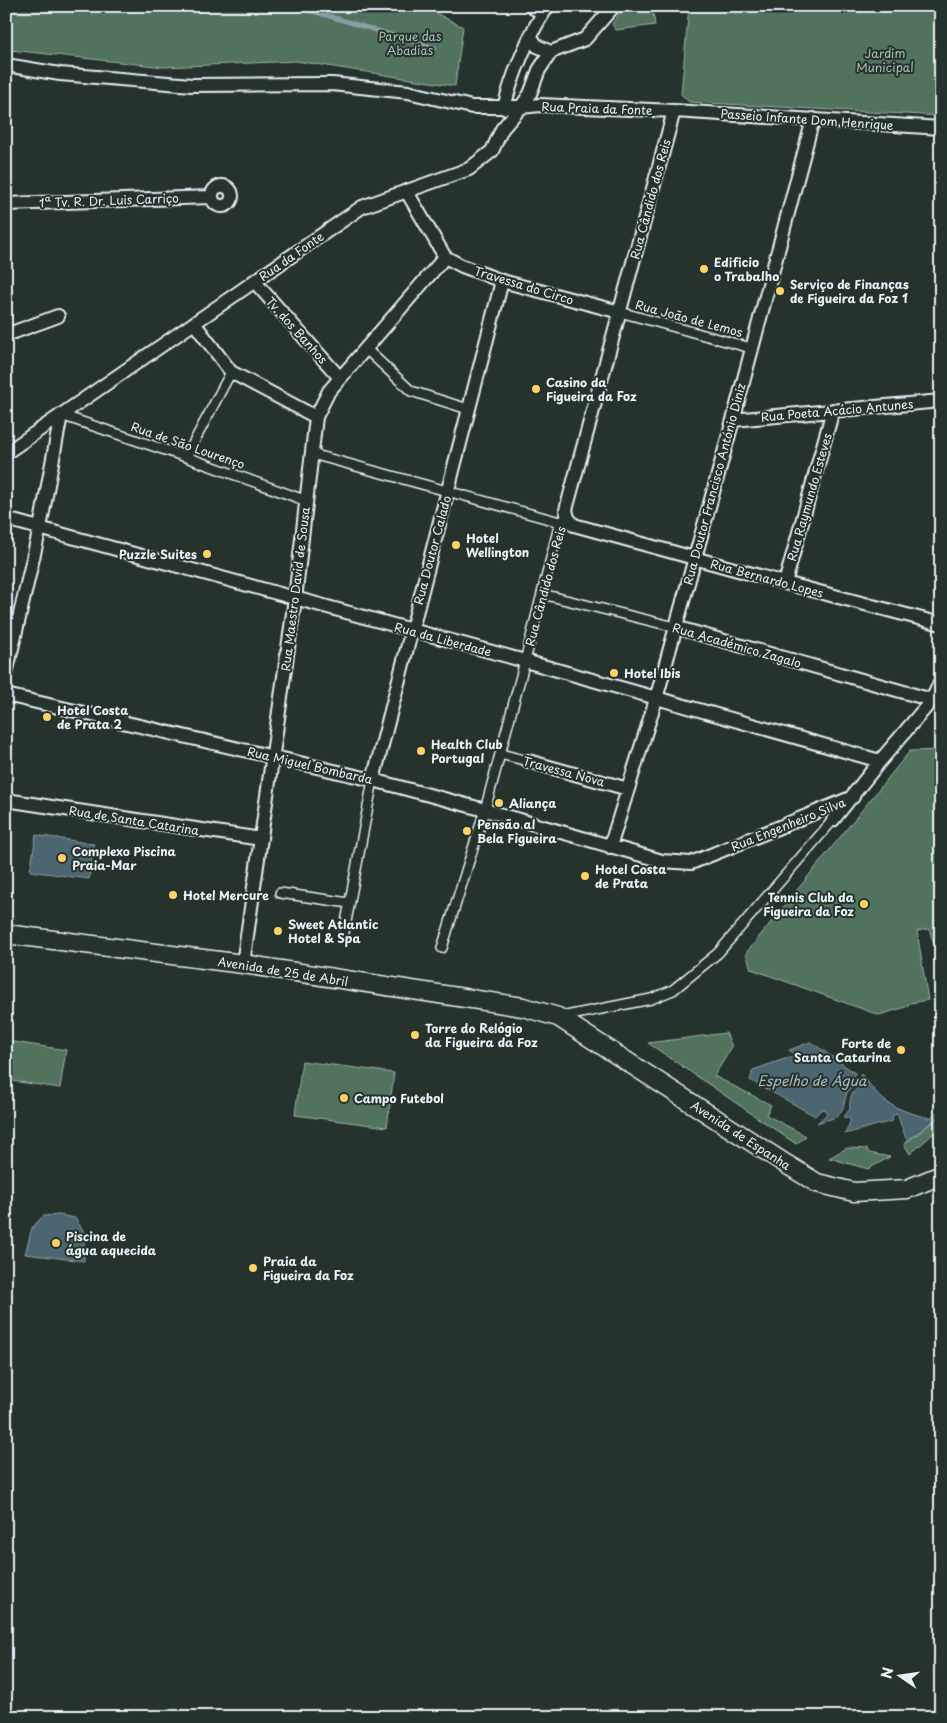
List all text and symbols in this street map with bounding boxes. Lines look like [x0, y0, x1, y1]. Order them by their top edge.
park label: Parque das Abadias [379, 27, 442, 59]
park label: Jardim Municipal [856, 44, 914, 76]
street label: Rua Praia da Fonte [541, 97, 653, 119]
street label: Passeio Infante Dom Henrique [720, 104, 894, 134]
street label: Rua Cândido dos Reis [625, 136, 675, 261]
street label: 1ª Tv. R. Dr. Luis Carriço [39, 189, 179, 211]
street label: Rua da Fonte [255, 227, 327, 285]
place label: Edificio o Trabalho [714, 253, 779, 285]
street label: Travessa do Circo [472, 261, 576, 309]
marker: Edificio o Trabalho [698, 263, 710, 275]
place label: Serviço de Finanças de Figueira da Foz 1 [790, 275, 909, 307]
marker: Serviço de Finanças de Figueira da Foz 1 [774, 285, 786, 297]
street label: Tv. dos Banhos [262, 293, 332, 368]
street label: Rua João de Lemos [633, 295, 745, 341]
place label: Casino da Figueira da Foz [546, 373, 637, 405]
street label: Rua Doutor Francisco António Diniz [678, 381, 750, 587]
marker: Casino da Figueira da Foz [530, 383, 542, 395]
street label: Rua Poeta Acácio Antunes [760, 394, 915, 426]
street label: Rua de São Lourenço [129, 417, 248, 473]
street label: Rua Raymundo Esteves [782, 430, 836, 563]
street label: Rua Doutor Calado [409, 493, 455, 607]
street label: Rua Maestro David de Sousa [276, 505, 314, 672]
street label: Rua Cândido dos Reis [520, 523, 570, 648]
place label: Hotel Wellington [466, 529, 529, 561]
marker: Hotel Wellington [450, 539, 462, 551]
place label: Puzzle Suites [119, 545, 197, 563]
marker: Puzzle Suites [201, 548, 213, 560]
street label: Rua Bernardo Lopes [709, 554, 826, 602]
street label: Rua da Liberdade [393, 617, 493, 661]
street label: Rua Académico Zagalo [671, 618, 804, 672]
place label: Hotel Ibis [624, 664, 681, 682]
marker: Hotel Ibis [608, 667, 620, 679]
place label: Hotel Costa de Prata 2 [57, 701, 128, 733]
marker: Hotel Costa de Prata 2 [41, 711, 53, 723]
place label: Health Club Portugal [431, 735, 503, 767]
street label: Rua Miguel Bombarda [246, 742, 375, 788]
marker: Health Club Portugal [415, 745, 427, 757]
street label: Travessa Nova [521, 751, 607, 791]
street label: Rua Engenheiro Silva [728, 793, 849, 855]
place label: Aliança [509, 794, 556, 812]
marker: Aliança [493, 797, 505, 809]
street label: Rua de Santa Catarina [68, 801, 201, 839]
place label: Pensão al Bela Figueira [477, 815, 557, 847]
marker: Pensão al Bela Figueira [461, 825, 473, 837]
place label: Complexo Piscina Praia-Mar [72, 842, 177, 874]
marker: Complexo Piscina Praia-Mar [56, 852, 68, 864]
place label: Hotel Costa de Prata [595, 860, 666, 892]
marker: Hotel Costa de Prata [579, 870, 591, 882]
place label: Hotel Mercure [183, 886, 269, 904]
place label: Tennis Club da Figueira da Foz [763, 888, 855, 920]
marker: Hotel Mercure [167, 889, 179, 901]
marker: Tennis Club da Figueira da Foz [858, 898, 870, 910]
place label: Sweet Atlantic Hotel & Spa [288, 915, 379, 947]
marker: Sweet Atlantic Hotel & Spa [272, 925, 284, 937]
street label: Avenida de 25 de Abril [217, 952, 349, 990]
place label: Torre do Relógio da Figueira da Foz [425, 1019, 538, 1051]
marker: Torre do Relógio da Figueira da Foz [409, 1029, 421, 1041]
place label: Forte de Santa Catarina [794, 1034, 892, 1066]
marker: Forte de Santa Catarina [895, 1044, 907, 1056]
water label: Espelho de Água [757, 1070, 868, 1091]
place label: Campo Futebol [354, 1089, 444, 1107]
marker: Campo Futebol [338, 1092, 350, 1104]
street label: Avenida de Espanha [688, 1096, 795, 1174]
place label: Piscina de água aquecida [66, 1227, 157, 1259]
marker: Piscina de água aquecida [50, 1237, 62, 1249]
place label: Praia da Figueira da Foz [263, 1252, 354, 1284]
marker: Praia da Figueira da Foz [247, 1262, 259, 1274]
north arrow [874, 1650, 924, 1700]
text: N [875, 1665, 898, 1681]

